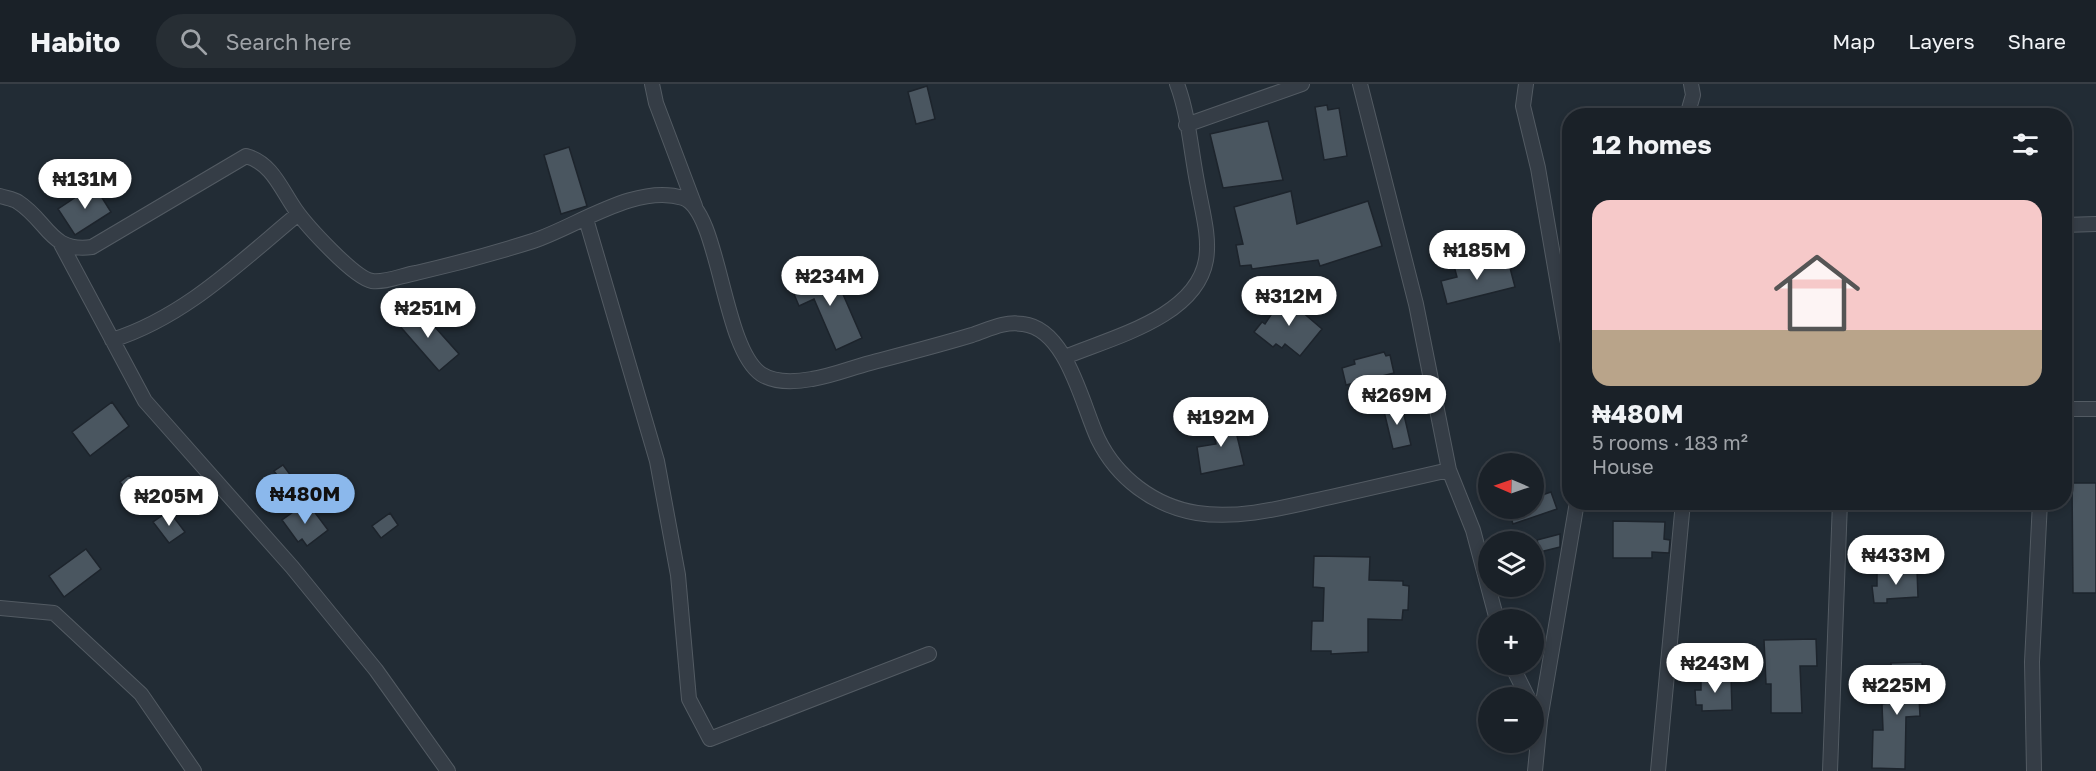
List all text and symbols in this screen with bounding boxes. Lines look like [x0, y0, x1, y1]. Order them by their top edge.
search box [156, 14, 576, 68]
text: Habito [30, 25, 120, 58]
icon: search [177, 25, 210, 58]
text: Search here [225, 28, 351, 55]
text: Map [1832, 28, 1875, 54]
text: Layers [1908, 28, 1975, 54]
text: Share [2008, 28, 2066, 54]
icon: filters [2009, 128, 2042, 161]
text: 12 homes [1592, 129, 1712, 160]
pin: ₦131M [43, 159, 127, 210]
text: ₦131M [52, 166, 118, 190]
pin: ₦185M [1435, 230, 1519, 281]
text: ₦185M [1443, 237, 1511, 261]
icon: home [1763, 239, 1871, 347]
pin: ₦234M [788, 256, 872, 307]
text: ₦234M [795, 263, 865, 287]
pin: ₦312M [1247, 276, 1331, 327]
text: ₦312M [1256, 283, 1322, 307]
pin: ₦251M [386, 288, 470, 339]
text: ₦251M [395, 295, 461, 319]
pin: ₦269M [1355, 375, 1439, 426]
text: ₦269M [1362, 382, 1432, 406]
pin: ₦192M [1179, 397, 1263, 448]
text: ₦480M [1592, 398, 1684, 429]
text: ₦192M [1187, 404, 1255, 428]
text: 5 rooms · 183 m² [1592, 430, 1748, 454]
north arrow [1478, 453, 1544, 519]
map controls [1478, 453, 1544, 753]
text: House [1592, 454, 1654, 478]
pin: ₦480M [263, 474, 347, 525]
pin: ₦205M [127, 476, 211, 527]
text: ₦480M [270, 481, 340, 505]
text: ₦205M [134, 483, 204, 507]
button: layers [1478, 531, 1544, 597]
pin: ₦433M [1854, 535, 1938, 586]
text: ₦433M [1861, 542, 1931, 566]
button: + [1478, 609, 1544, 675]
pin: ₦243M [1673, 643, 1757, 694]
text: ₦243M [1680, 650, 1750, 674]
pin: ₦225M [1855, 665, 1939, 716]
text: ₦225M [1863, 672, 1931, 696]
button: − [1478, 687, 1544, 753]

